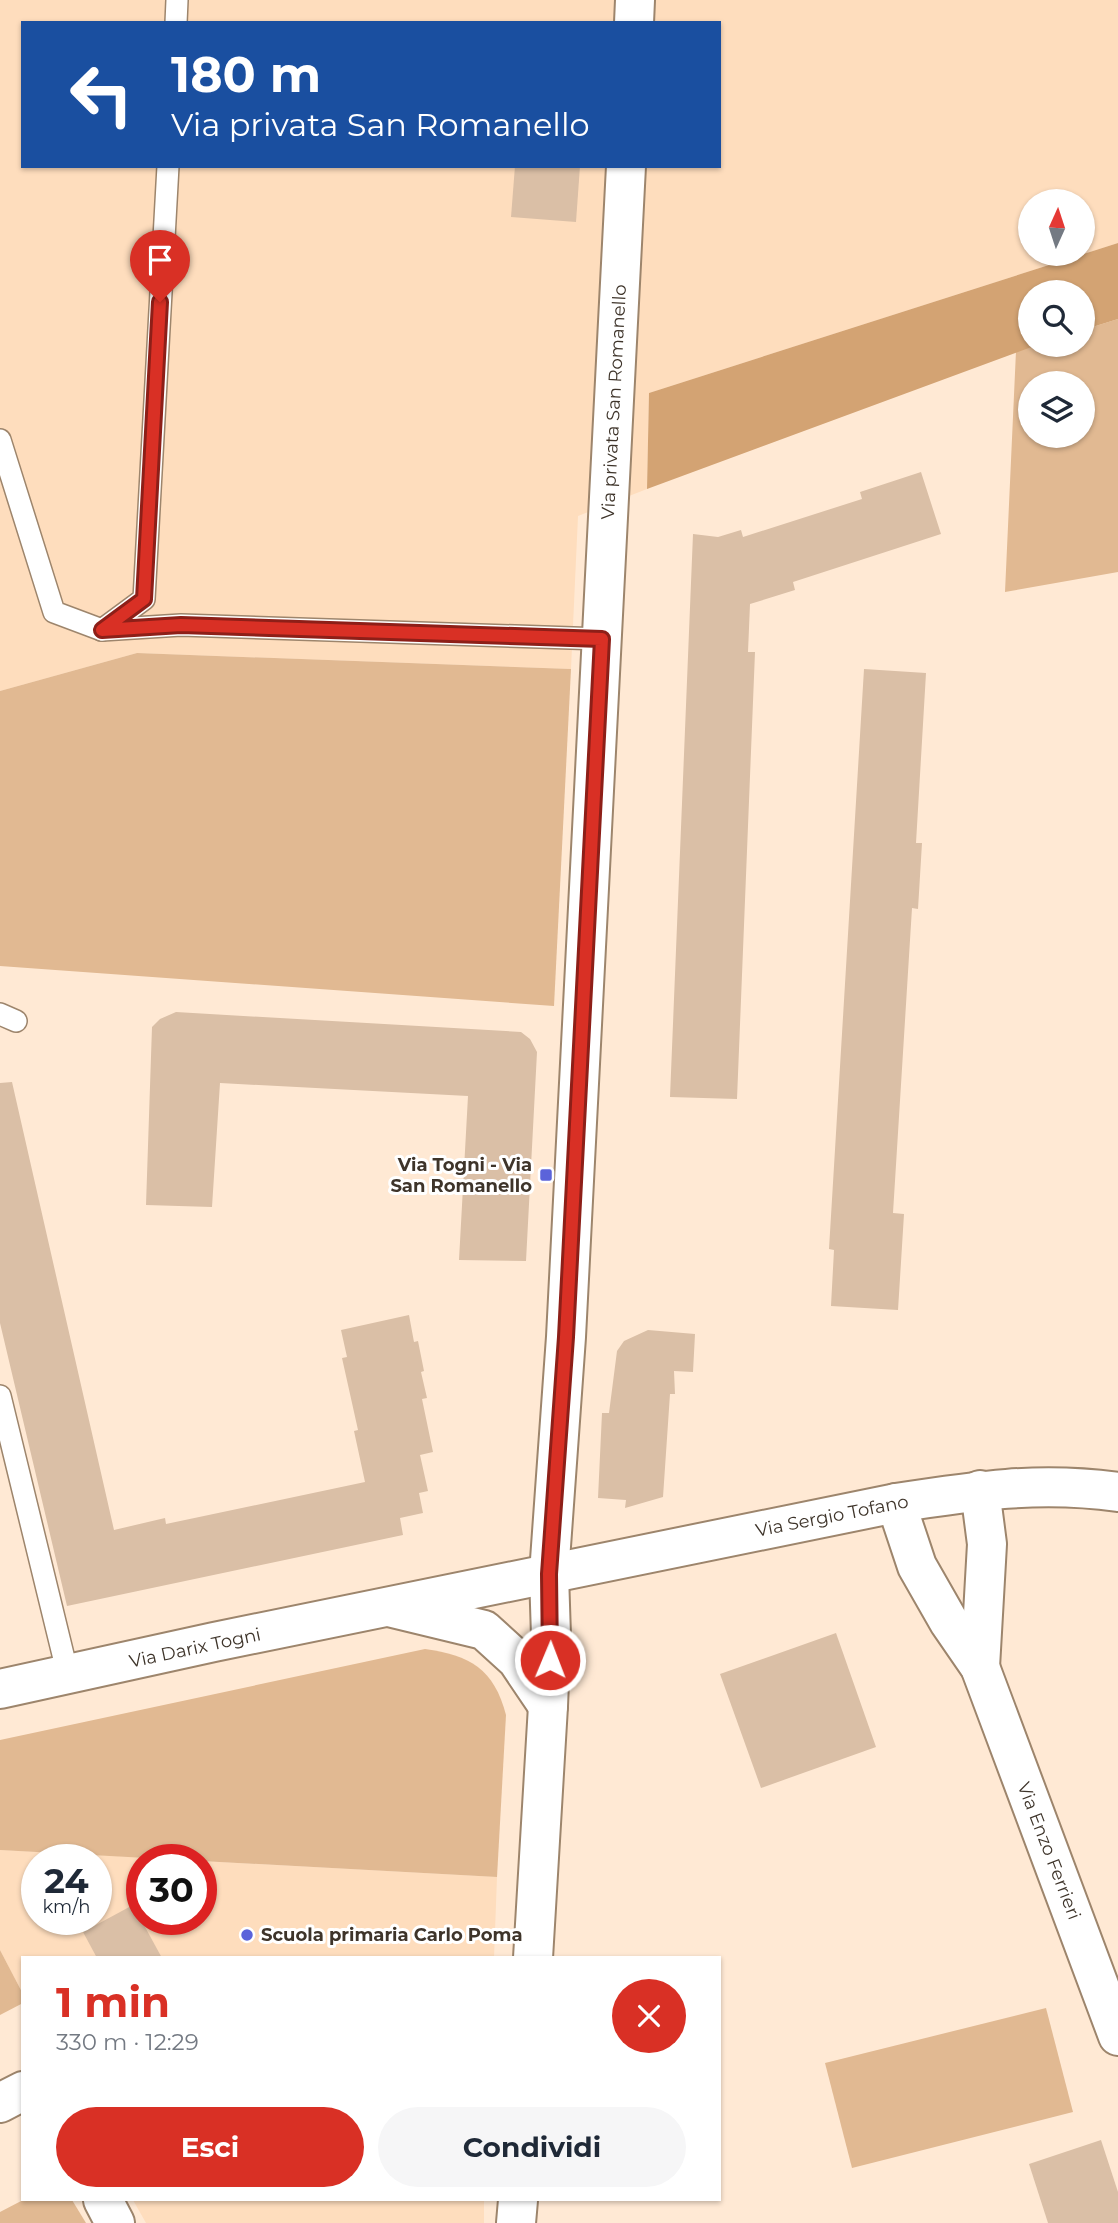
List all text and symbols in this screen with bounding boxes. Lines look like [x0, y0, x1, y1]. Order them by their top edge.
text: 180 m [171, 45, 321, 104]
icon: left [56, 49, 147, 140]
text: Via privata San Romanello [171, 105, 590, 144]
north arrow [1018, 189, 1096, 266]
map controls [1018, 189, 1095, 448]
pin [130, 230, 190, 302]
icon: arrive [141, 241, 179, 279]
button: search [1018, 280, 1095, 357]
street label: Via privata San Romanello [597, 284, 631, 520]
button: layers [1018, 371, 1095, 448]
place label: Via Togni - Via San Romanello [390, 1154, 532, 1197]
marker: Via Togni - Via San Romanello [538, 1167, 554, 1183]
street label: Via Sergio Tofano [754, 1490, 910, 1542]
street label: Via Darix Togni [127, 1623, 263, 1673]
position arrow [513, 1623, 587, 1697]
street label: Via Enzo Ferrieri [1013, 1779, 1085, 1923]
speed limit sign: 30 [126, 1844, 217, 1935]
text: 24 [44, 1859, 89, 1902]
text: km/h [42, 1896, 91, 1918]
place label: Scuola primaria Carlo Poma [261, 1924, 523, 1946]
marker: Scuola primaria Carlo Poma [239, 1927, 255, 1943]
text: 1 min [56, 1976, 170, 2028]
button: close [612, 1979, 686, 2053]
text: 330 m · 12:29 [56, 2028, 199, 2056]
button: Esci [56, 2107, 364, 2187]
button: Condividi [378, 2107, 686, 2187]

